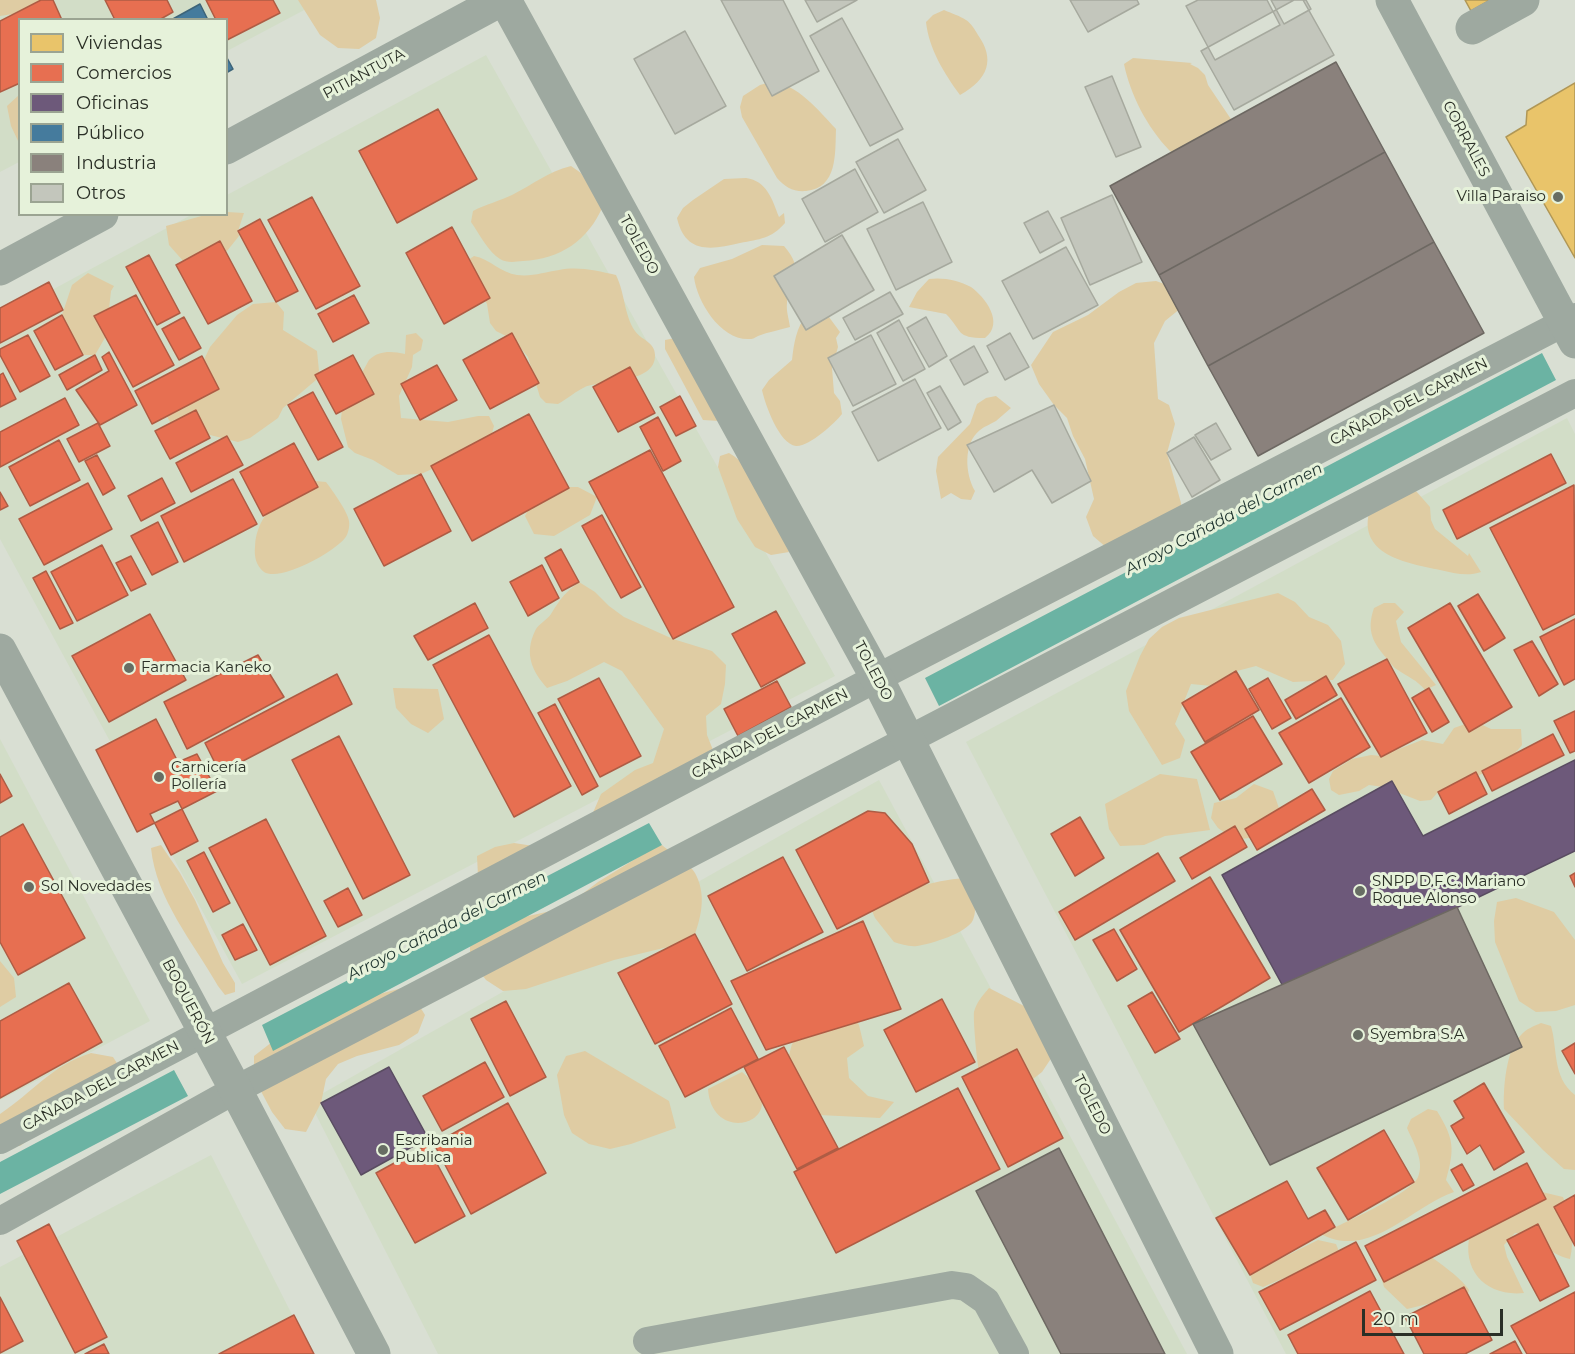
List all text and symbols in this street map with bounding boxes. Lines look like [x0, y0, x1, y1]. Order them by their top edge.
legend [18, 18, 228, 216]
text: Viviendas [76, 32, 162, 54]
street label: PITIANTUTA [320, 45, 408, 103]
text: Comercios [76, 62, 172, 84]
text: Oficinas [76, 92, 149, 114]
street label: CORRALES [1439, 98, 1493, 180]
text: Público [76, 122, 144, 144]
text: Industria [76, 152, 157, 174]
text: Otros [76, 182, 126, 204]
place label: Villa Paraiso [1456, 188, 1546, 206]
marker: Villa Paraiso [1551, 190, 1565, 204]
street label: TOLEDO [615, 212, 663, 278]
street label: CAÑADA DEL CARMEN [1327, 354, 1491, 450]
water label: Arroyo Cañada del Carmen [1122, 459, 1326, 579]
street label: TOLEDO [850, 638, 896, 704]
place label: Farmacia Kaneko [141, 659, 271, 677]
marker: Farmacia Kaneko [122, 661, 136, 675]
street label: CAÑADA DEL CARMEN [689, 685, 851, 783]
place label: Carnicería Pollería [171, 759, 247, 794]
marker: Carnicería Pollería [152, 770, 166, 784]
water label: Arroyo Cañada del Carmen [344, 867, 550, 985]
place label: SNPP D.F.C. Mariano Roque Alonso [1372, 873, 1526, 908]
place label: Sol Novedades [41, 878, 152, 896]
marker: Sol Novedades [22, 880, 36, 894]
marker: SNPP D.F.C. Mariano Roque Alonso [1353, 884, 1367, 898]
street label: BOQUERÓN [158, 956, 218, 1048]
place label: Syembra S.A [1370, 1026, 1464, 1044]
marker: Syembra S.A [1351, 1028, 1365, 1042]
street label: CAÑADA DEL CARMEN [20, 1037, 182, 1135]
street label: TOLEDO [1069, 1072, 1115, 1138]
place label: Escribania Publica [395, 1132, 473, 1167]
marker: Escribania Publica [376, 1143, 390, 1157]
scale bar [1365, 1297, 1506, 1335]
text: 20 m [1373, 1308, 1419, 1330]

